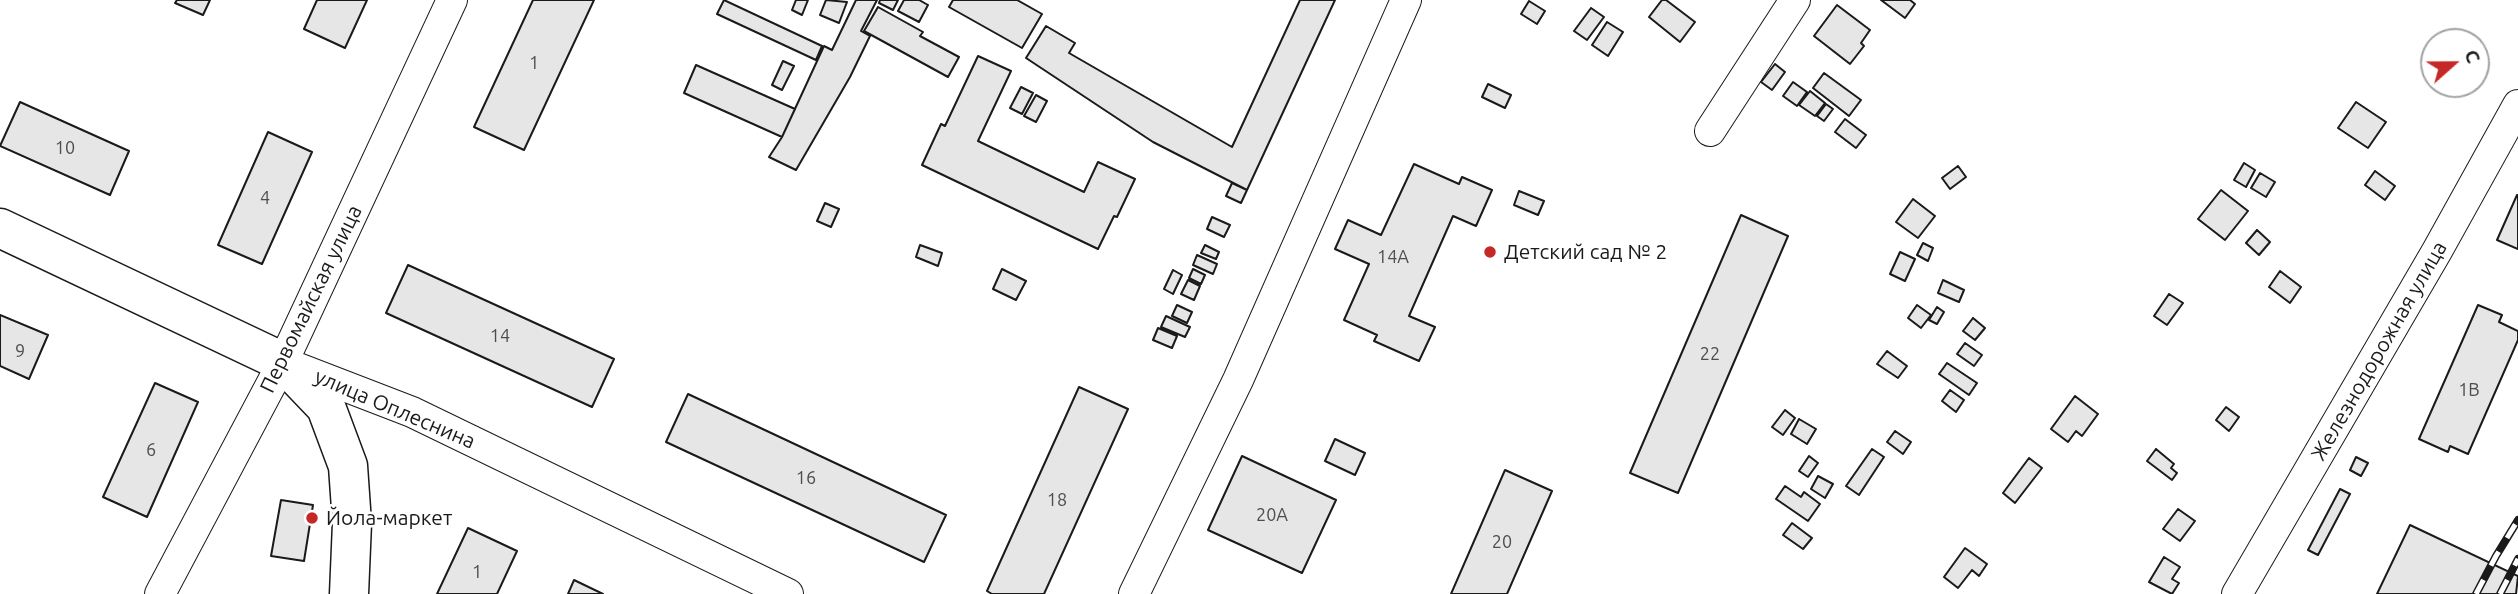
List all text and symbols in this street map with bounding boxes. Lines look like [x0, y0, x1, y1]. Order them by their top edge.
north arrow [2420, 28, 2490, 98]
text: С [2460, 47, 2485, 66]
house number: 1 [529, 52, 539, 74]
house number: 10 [55, 137, 75, 159]
house number: 4 [260, 187, 270, 209]
street label: Первомайская улица [255, 201, 367, 397]
street label: Железнодорожная улица [2306, 237, 2452, 465]
place label: Детский сад № 2 [1504, 239, 1667, 265]
marker: Детский сад № 2 [1482, 244, 1498, 260]
house number: 14А [1377, 246, 1409, 268]
house number: 14 [490, 325, 510, 347]
house number: 9 [15, 340, 25, 362]
house number: 22 [1700, 343, 1720, 365]
street label: улица Оплеснина [311, 364, 479, 454]
house number: 1В [2458, 379, 2480, 401]
house number: 6 [146, 439, 156, 461]
house number: 16 [796, 467, 816, 489]
house number: 18 [1047, 489, 1067, 511]
house number: 20А [1256, 504, 1288, 526]
place label: Йола-маркет [326, 505, 452, 531]
marker: Йола-маркет [304, 510, 320, 526]
house number: 20 [1492, 531, 1512, 553]
house number: 1 [472, 561, 482, 583]

